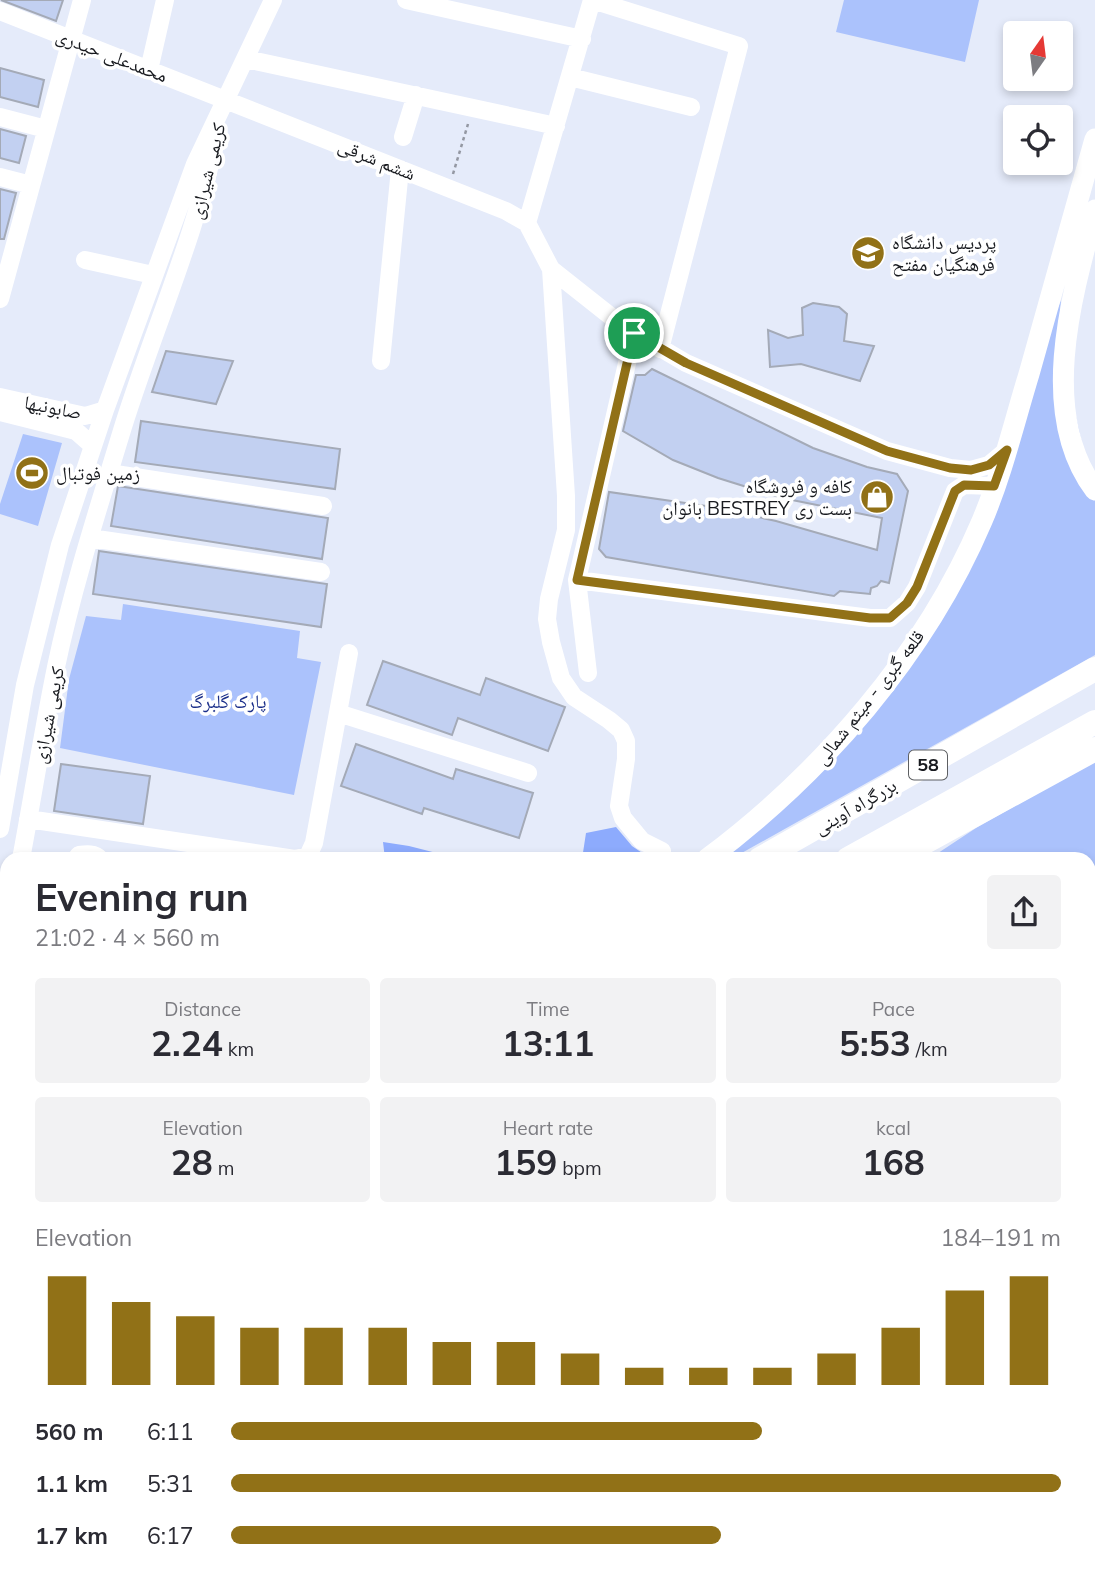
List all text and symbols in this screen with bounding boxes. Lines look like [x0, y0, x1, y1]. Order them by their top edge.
north arrow [1003, 21, 1073, 91]
map controls [1003, 21, 1073, 175]
street label: محمدعلی حیدری [53, 23, 171, 87]
button: locate [1003, 105, 1073, 175]
street label: کریمی شیرازی [183, 120, 231, 222]
street label: ششم شرقی [334, 133, 419, 186]
place label: پردیس دانشگاه فرهنگیان مفتح [892, 230, 996, 277]
school or university icon: پردیس دانشگاه فرهنگیان مفتح [849, 234, 887, 272]
pin [604, 303, 664, 363]
icon: arrive [615, 314, 653, 352]
street label: صابونیها [22, 390, 84, 424]
sports icon: زمین فوتبال [13, 454, 51, 492]
place label: زمین فوتبال [56, 461, 140, 485]
place label: کافه و فروشگاه بانوان BESTREY بست ری [662, 474, 852, 520]
shop icon: کافه و فروشگاه بانوان BESTREY بست ری [858, 478, 896, 516]
street label: قلعه گبری - میثم شمالی [809, 625, 930, 770]
street label: کریمی شیرازی [27, 664, 69, 766]
park label: پارک گلبرگ [190, 689, 266, 713]
road number: 58 [909, 750, 947, 780]
street label: بزرگراه آوینی [809, 773, 901, 839]
text: Evening run [35, 873, 249, 921]
button: share [987, 875, 1061, 949]
text: 21:02 · 4 × 560 m [35, 923, 220, 952]
text: Distance [164, 997, 241, 1021]
text: Time [526, 997, 570, 1021]
text: Pace [872, 997, 915, 1021]
text: 2.24 [151, 1021, 223, 1065]
text: 13:11 [502, 1021, 594, 1065]
text: 5:53 [839, 1021, 911, 1065]
text: km [223, 1037, 254, 1061]
text: /km [911, 1037, 948, 1061]
text: Elevation [162, 1116, 243, 1140]
text: Heart rate [503, 1116, 593, 1140]
text: kcal [876, 1116, 911, 1140]
text: 28 [171, 1140, 213, 1184]
text: 159 [494, 1140, 557, 1184]
text: 168 [862, 1140, 925, 1184]
text: m [213, 1156, 235, 1180]
text: bpm [557, 1156, 602, 1180]
text: Elevation [35, 1223, 132, 1252]
text: 184–191 m [940, 1223, 1061, 1252]
text: 560 m [35, 1417, 103, 1446]
text: 6:11 [147, 1417, 194, 1446]
text: 1.1 km [35, 1469, 108, 1498]
text: 5:31 [147, 1469, 194, 1498]
text: 1.7 km [35, 1521, 108, 1550]
text: 6:17 [147, 1521, 194, 1550]

